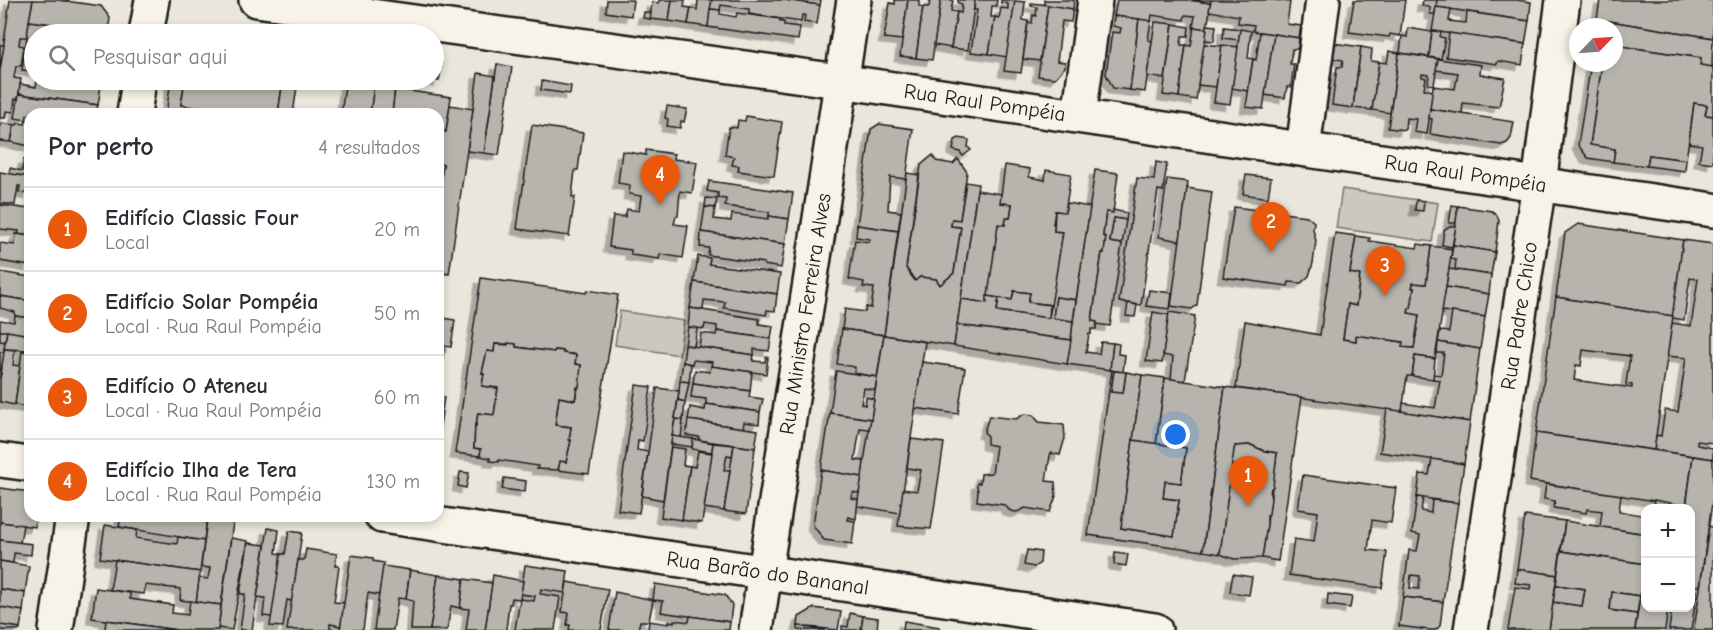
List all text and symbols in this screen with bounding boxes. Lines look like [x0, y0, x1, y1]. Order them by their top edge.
north arrow [1569, 18, 1623, 72]
search box [24, 24, 444, 90]
icon: search [45, 41, 78, 74]
text: Pesquisar aqui [93, 44, 228, 70]
street label: Rua Raul Pompéia [902, 79, 1067, 126]
text: Por perto [48, 132, 154, 162]
text: 4 resultados [318, 136, 420, 159]
street label: Rua Raul Pompéia [1383, 150, 1548, 197]
pin: 4 [640, 156, 680, 205]
street label: Rua Ministro Ferreira Alves [775, 191, 836, 436]
pin: 2 [1252, 202, 1290, 252]
text: Edifício Classic Four [105, 205, 298, 231]
text: 1 [64, 218, 71, 241]
text: 20 m [374, 218, 420, 241]
text: Local [105, 231, 150, 254]
street label: Rua Padre Chico [1496, 240, 1542, 391]
pin: 3 [1366, 246, 1404, 296]
text: Edifício Solar Pompéia [105, 289, 319, 315]
text: 2 [63, 302, 72, 325]
text: 50 m [374, 302, 420, 325]
text: Local · Rua Raul Pompéia [105, 315, 322, 338]
text: Edifício O Ateneu [105, 373, 268, 399]
text: 3 [63, 386, 72, 409]
text: 60 m [374, 386, 420, 409]
text: Local · Rua Raul Pompéia [105, 399, 322, 422]
your location [1161, 420, 1190, 449]
pin: 1 [1228, 456, 1268, 506]
text: Edifício Ilha de Tera [105, 457, 297, 483]
text: 4 [63, 470, 72, 493]
text: 130 m [367, 470, 420, 493]
text: Local · Rua Raul Pompéia [105, 483, 322, 506]
map controls [1641, 504, 1695, 612]
button: + [1641, 504, 1695, 558]
street label: Rua Barão do Bananal [665, 546, 871, 600]
button: − [1641, 558, 1695, 612]

